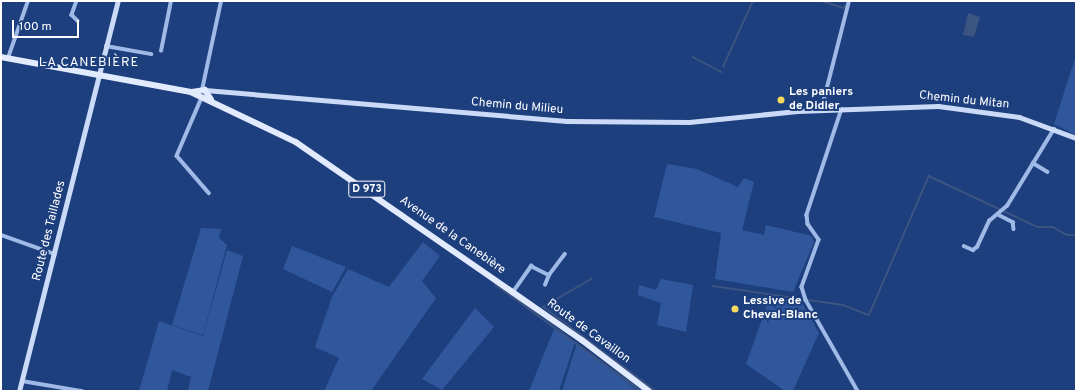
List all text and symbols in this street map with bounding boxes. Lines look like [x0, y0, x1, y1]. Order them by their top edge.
scale bar [14, 12, 81, 38]
text: 100 m [19, 19, 52, 35]
district label: LA CANEBIÈRE [38, 55, 140, 71]
place label: Les paniers de Didier [789, 86, 853, 114]
street label: Chemin du Mitan [918, 89, 1010, 113]
marker: Les paniers de Didier [776, 95, 786, 105]
street label: Chemin du Milieu [470, 96, 564, 118]
street label: Route des Taillades [31, 179, 69, 283]
road number: D 973 [348, 180, 386, 198]
street label: Avenue de la Canebière [396, 194, 508, 278]
place label: Lessive de Cheval-Blanc [743, 295, 818, 323]
street label: Route de Cavaillon [543, 297, 633, 367]
marker: Lessive de Cheval-Blanc [730, 304, 740, 314]

